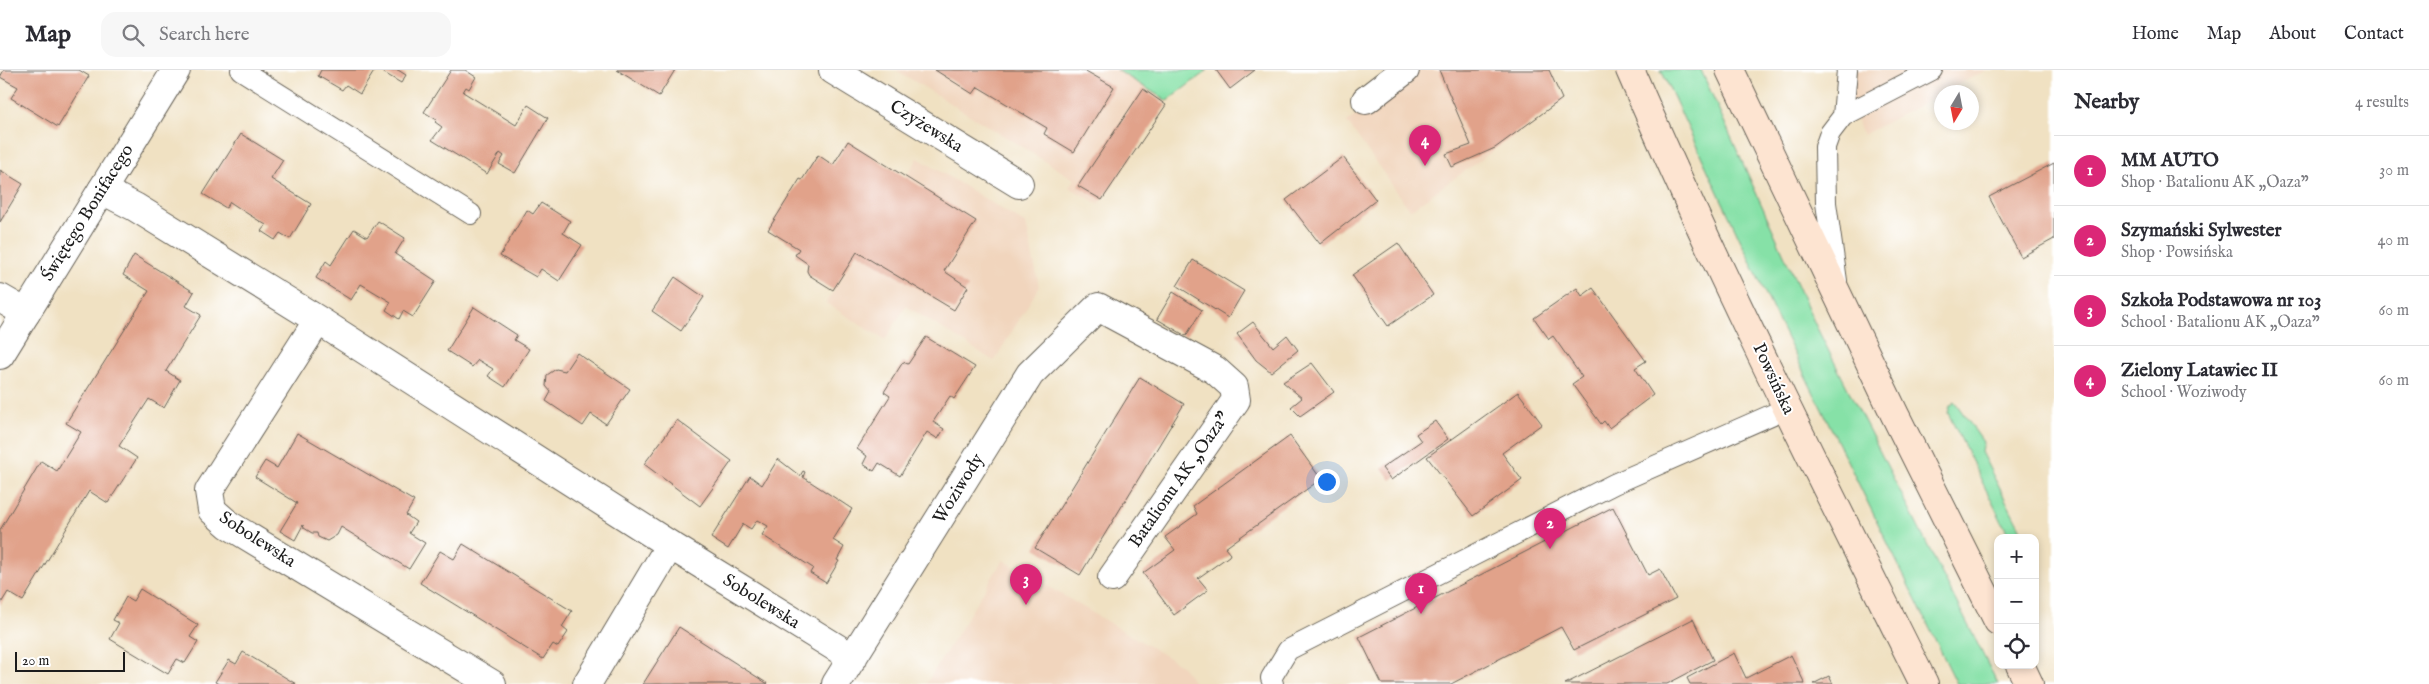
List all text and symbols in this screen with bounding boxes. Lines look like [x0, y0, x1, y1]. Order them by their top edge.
search box [101, 12, 451, 57]
text: Map [25, 19, 71, 50]
icon: search [119, 21, 147, 49]
text: Search here [159, 23, 250, 47]
text: Home [2132, 23, 2179, 46]
text: Map [2207, 23, 2241, 46]
text: About [2269, 23, 2316, 46]
text: Contact [2344, 23, 2404, 46]
north arrow [1934, 85, 1979, 130]
text: Nearby [2074, 89, 2139, 116]
text: 4 results [2355, 93, 2409, 113]
street label: Czyżewska [885, 95, 967, 159]
pin: 4 [1409, 125, 1441, 166]
street label: Świętego Bonifacego [35, 139, 140, 286]
text: MM AUTO [2121, 149, 2219, 173]
text: 1 [2087, 161, 2093, 181]
text: 30 m [2379, 161, 2409, 181]
text: Shop · Batalionu AK „Oaza” [2121, 173, 2309, 193]
text: Szymański Sylwester [2121, 219, 2282, 243]
text: 2 [2086, 231, 2094, 251]
text: 40 m [2377, 231, 2409, 251]
text: Shop · Powsińska [2121, 243, 2233, 263]
text: Szkoła Podstawowa nr 103 [2121, 289, 2321, 313]
text: 3 [2087, 301, 2093, 321]
text: 60 m [2379, 301, 2409, 321]
text: School · Batalionu AK „Oaza” [2121, 313, 2320, 333]
street label: Powsińska [1747, 340, 1800, 418]
text: Zielony Latawiec II [2121, 359, 2278, 383]
text: 4 [2086, 371, 2094, 391]
text: 60 m [2379, 371, 2409, 391]
text: School · Woziwody [2121, 383, 2247, 403]
street label: Batalionu AK „Oaza” [1124, 407, 1236, 553]
street label: Woziwody [928, 449, 990, 528]
your location [1314, 469, 1340, 495]
street label: Sobolewska [214, 507, 300, 573]
pin: 2 [1534, 508, 1566, 549]
map controls [1994, 534, 2039, 669]
button: + [1994, 534, 2039, 579]
pin: 3 [1010, 564, 1042, 605]
street label: Sobolewska [718, 569, 804, 635]
pin: 1 [1405, 573, 1437, 614]
button: − [1994, 579, 2039, 624]
button: locate [1994, 624, 2039, 669]
scale bar [15, 649, 125, 672]
text: 20 m [22, 652, 49, 670]

